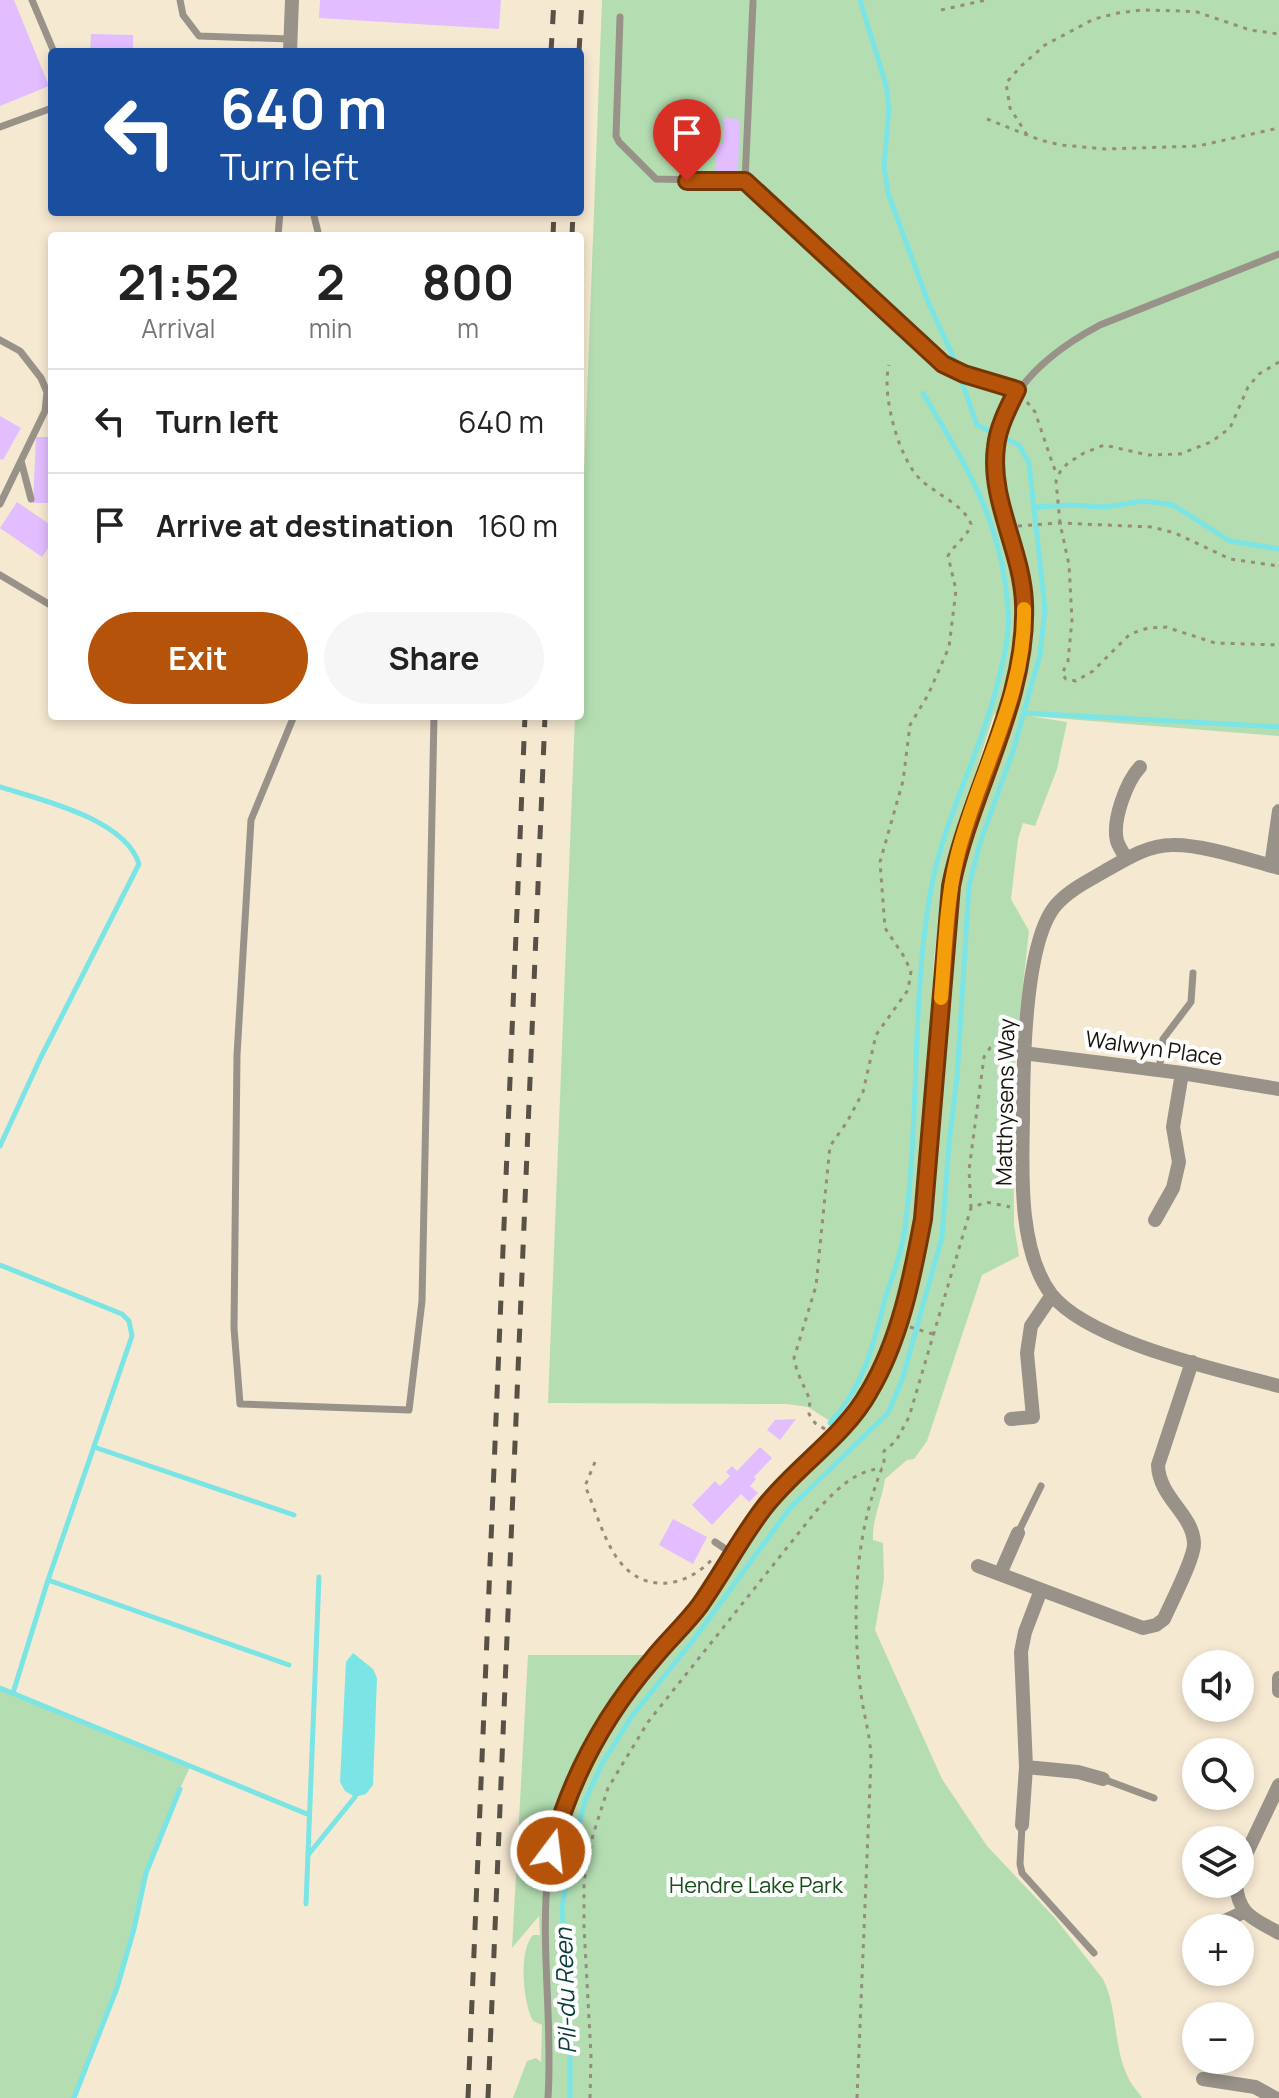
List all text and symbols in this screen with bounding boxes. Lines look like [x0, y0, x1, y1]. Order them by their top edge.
text: 640 m [220, 69, 387, 146]
icon: left [88, 80, 192, 184]
pin [653, 99, 721, 181]
icon: arrive [665, 111, 709, 155]
text: Turn left [220, 142, 359, 191]
text: 21:52 [118, 249, 239, 314]
text: 2 [316, 249, 345, 314]
text: 800 [422, 249, 514, 314]
text: Arrival [141, 310, 215, 346]
text: min [309, 310, 352, 346]
text: m [457, 310, 479, 346]
icon: left [88, 399, 132, 443]
text: Turn left [156, 401, 279, 442]
text: 640 m [458, 401, 544, 442]
icon: arrive [88, 503, 132, 547]
text: Arrive at destination [156, 505, 454, 546]
text: 160 m [478, 505, 558, 546]
button: Exit [88, 612, 308, 704]
button: Share [324, 612, 544, 704]
street label: Matthysens Way [989, 1018, 1021, 1186]
street label: Walwyn Place [1084, 1024, 1225, 1072]
map controls [1182, 1650, 1254, 2074]
button: sound [1182, 1650, 1254, 1722]
button: search [1182, 1738, 1254, 1810]
position arrow [509, 1809, 593, 1893]
button: layers [1182, 1826, 1254, 1898]
park label: Hendre Lake Park [669, 1870, 844, 1900]
button: + [1182, 1914, 1254, 1986]
water label: Pil-du Reen [546, 1927, 583, 2055]
button: − [1182, 2002, 1254, 2074]

